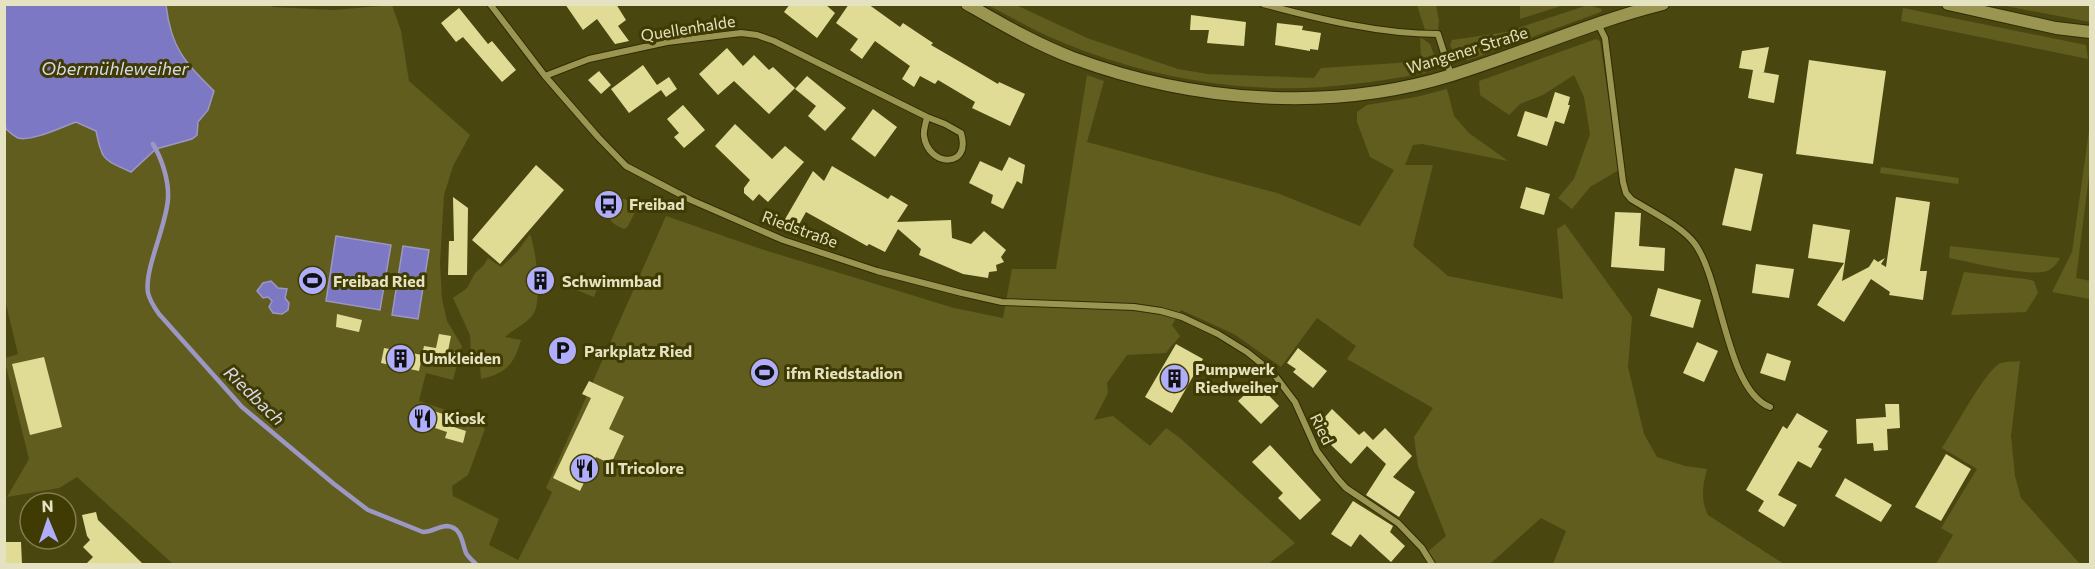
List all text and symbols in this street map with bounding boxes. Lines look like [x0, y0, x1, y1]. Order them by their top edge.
street label: Quellenhalde [639, 11, 737, 44]
street label: Wangener Straße [1404, 22, 1530, 77]
water label: Obermühleweiher [41, 57, 189, 79]
bus stop icon: Freibad [592, 188, 624, 220]
place label: Freibad [629, 194, 685, 213]
street label: Riedstraße [760, 206, 841, 251]
sports icon: Freibad Ried [296, 265, 328, 297]
building icon: Schwimmbad [525, 265, 557, 297]
place label: Freibad Ried [333, 271, 425, 290]
place label: Schwimmbad [562, 271, 661, 290]
parking icon: Parkplatz Ried [547, 335, 579, 367]
place label: Parkplatz Ried [584, 341, 692, 360]
building icon: Umkleiden [385, 342, 417, 374]
place label: Umkleiden [422, 348, 501, 367]
sports icon: ifm Riedstadion [749, 357, 781, 389]
place label: Pumpwerk Riedweiher [1195, 359, 1279, 396]
water label: Riedbach [220, 361, 290, 430]
building icon: Pumpwerk Riedweiher [1158, 362, 1190, 394]
place label: ifm Riedstadion [786, 363, 903, 382]
restaurant icon: Kiosk [407, 402, 439, 434]
place label: Kiosk [444, 408, 486, 427]
street label: Ried [1307, 410, 1338, 448]
restaurant icon: Il Tricolore [568, 452, 600, 484]
place label: Il Tricolore [605, 458, 684, 477]
north arrow [18, 491, 78, 551]
text: N [41, 496, 54, 515]

